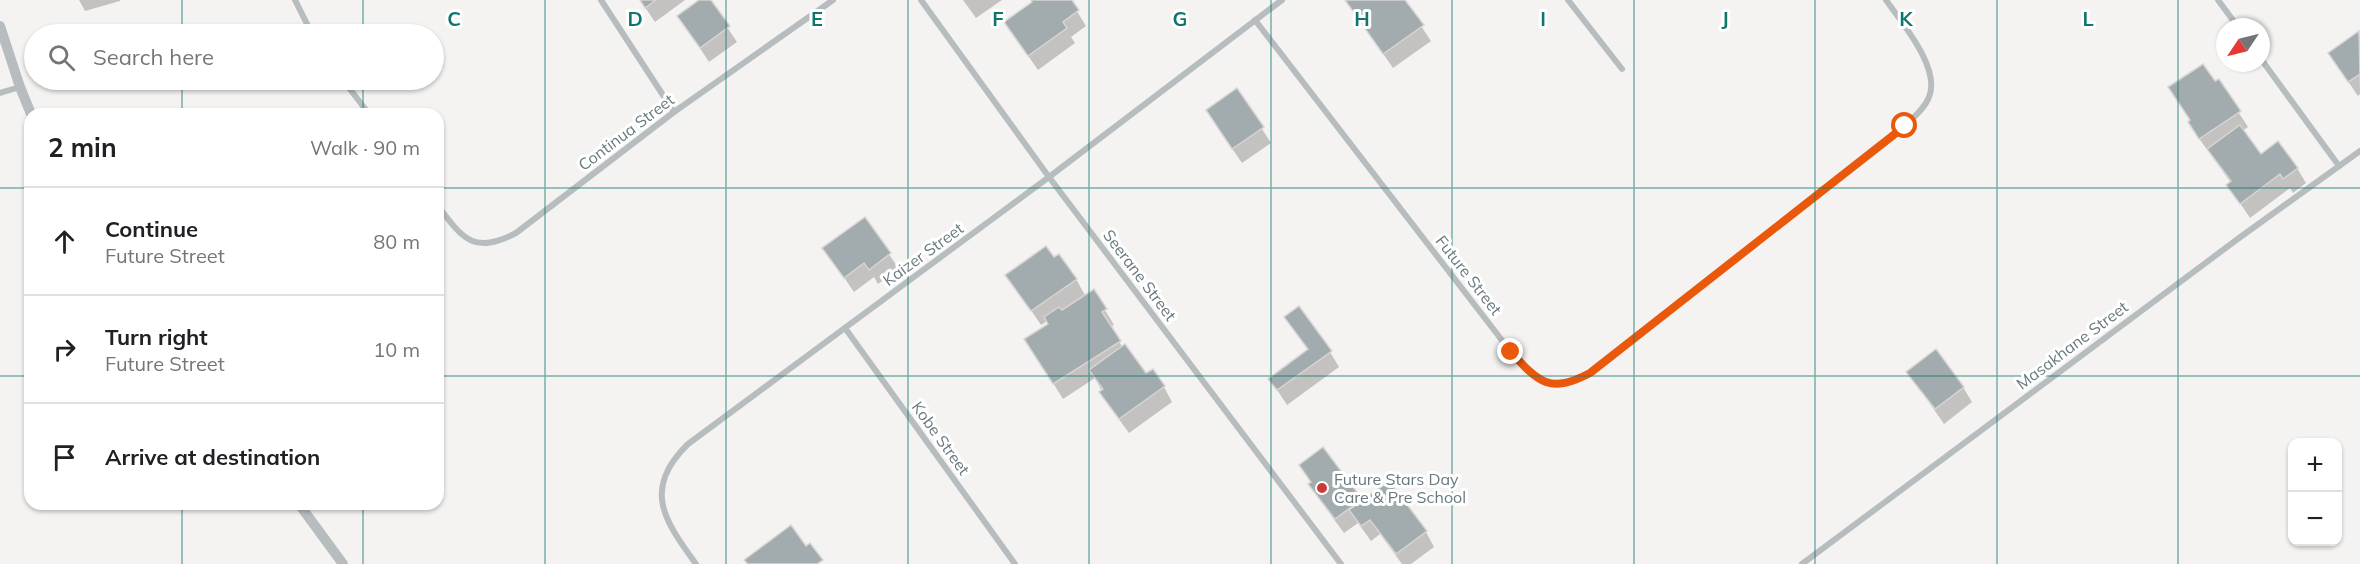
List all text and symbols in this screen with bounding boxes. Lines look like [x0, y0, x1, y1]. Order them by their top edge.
text: C [447, 6, 461, 31]
text: D [627, 6, 643, 31]
text: E [811, 6, 823, 31]
text: F [992, 6, 1004, 31]
text: G [1173, 6, 1187, 31]
text: H [1354, 6, 1370, 31]
text: I [1540, 6, 1546, 31]
text: J [1721, 6, 1729, 31]
text: K [1899, 6, 1913, 31]
text: L [2082, 6, 2094, 31]
north arrow [2216, 18, 2270, 72]
search box [24, 24, 444, 90]
icon: search [45, 41, 78, 74]
text: Search here [93, 43, 214, 71]
street label: Continua Street [574, 89, 678, 175]
route start [1891, 112, 1917, 138]
text: 2 min [48, 131, 117, 164]
text: Walk · 90 m [310, 135, 420, 160]
text: Continue [105, 215, 198, 243]
street label: Kaizer Street [879, 218, 967, 290]
icon: ahead [48, 225, 81, 258]
street label: Seerane Street [1099, 225, 1181, 325]
text: 80 m [373, 229, 420, 254]
street label: Future Street [1432, 231, 1507, 319]
text: Future Street [105, 243, 225, 268]
street label: Masakhane Street [2012, 296, 2132, 393]
text: Turn right [105, 323, 208, 351]
icon: right [48, 333, 81, 366]
text: 10 m [373, 337, 420, 362]
route end [1497, 338, 1523, 364]
text: Future Street [105, 351, 225, 376]
street label: Kobe Street [908, 397, 975, 479]
map controls [2288, 438, 2342, 546]
button: + [2288, 438, 2342, 492]
icon: arrive [48, 441, 81, 474]
text: Arrive at destination [105, 443, 320, 471]
place label: Future Stars Day Care & Pre School [1334, 469, 1466, 507]
marker: Future Stars Day Care & Pre School [1315, 481, 1329, 495]
button: − [2288, 492, 2342, 546]

